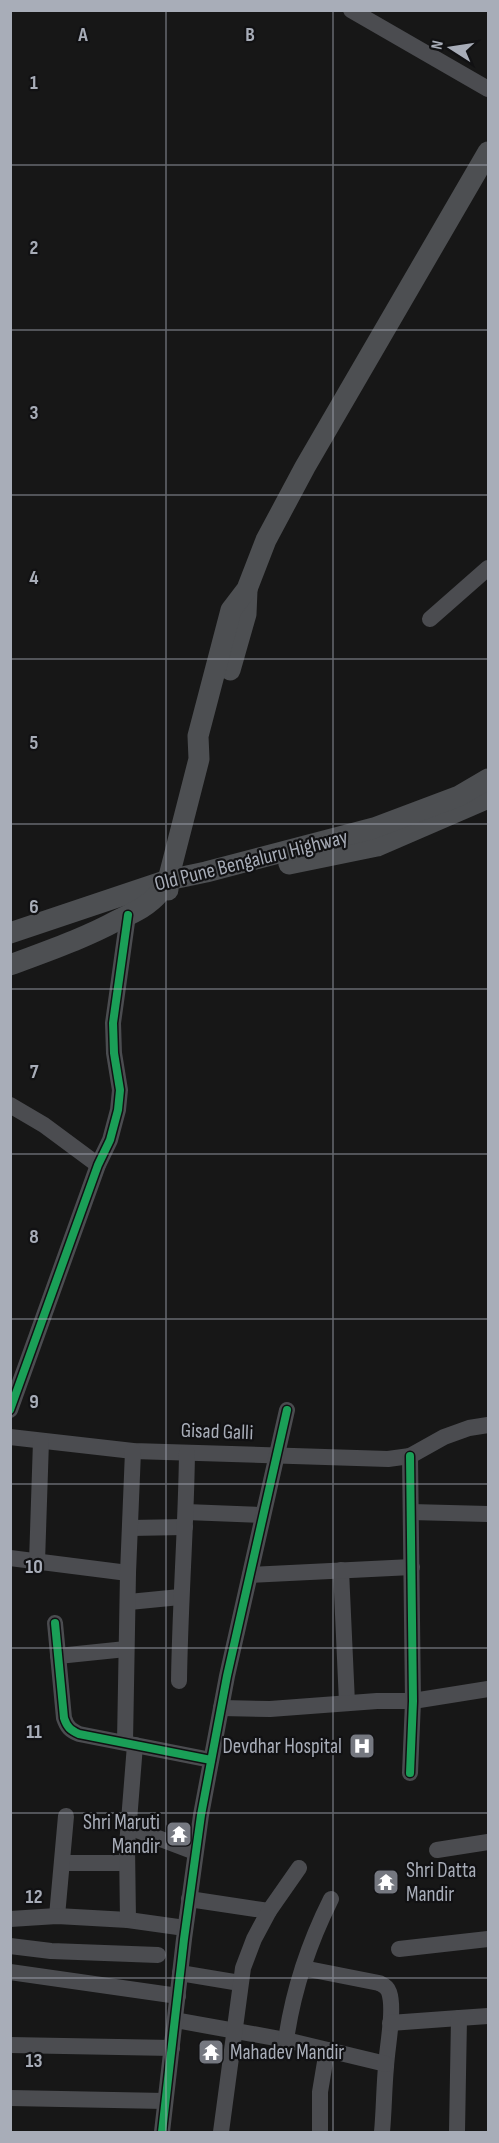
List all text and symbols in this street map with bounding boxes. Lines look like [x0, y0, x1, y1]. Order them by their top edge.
north arrow [421, 18, 481, 78]
text: A [77, 23, 88, 47]
text: B [245, 23, 255, 47]
text: N [428, 39, 448, 51]
text: 1 [30, 71, 38, 95]
text: 2 [30, 236, 38, 260]
text: 3 [30, 401, 39, 425]
text: 4 [29, 566, 39, 590]
text: 5 [30, 731, 39, 755]
street label: Old Pune Bengaluru Highway [152, 824, 350, 897]
text: 6 [29, 895, 39, 919]
text: 7 [30, 1060, 39, 1084]
text: 8 [29, 1225, 39, 1249]
text: 9 [29, 1390, 39, 1414]
street label: Gisad Galli [180, 1418, 254, 1445]
text: 10 [25, 1555, 43, 1579]
text: 11 [26, 1720, 42, 1744]
hospital icon: Devdhar Hospital [347, 1731, 377, 1761]
place label: Devdhar Hospital [222, 1734, 342, 1759]
place label: Shri Maruti Mandir [83, 1810, 160, 1859]
temple icon: Shri Maruti Mandir [164, 1819, 194, 1849]
place label: Shri Datta Mandir [406, 1858, 476, 1907]
temple icon: Shri Datta Mandir [371, 1867, 401, 1897]
text: 12 [26, 1885, 42, 1909]
temple icon: Mahadev Mandir [196, 2037, 226, 2067]
place label: Mahadev Mandir [230, 2040, 344, 2065]
text: 13 [26, 2049, 42, 2073]

